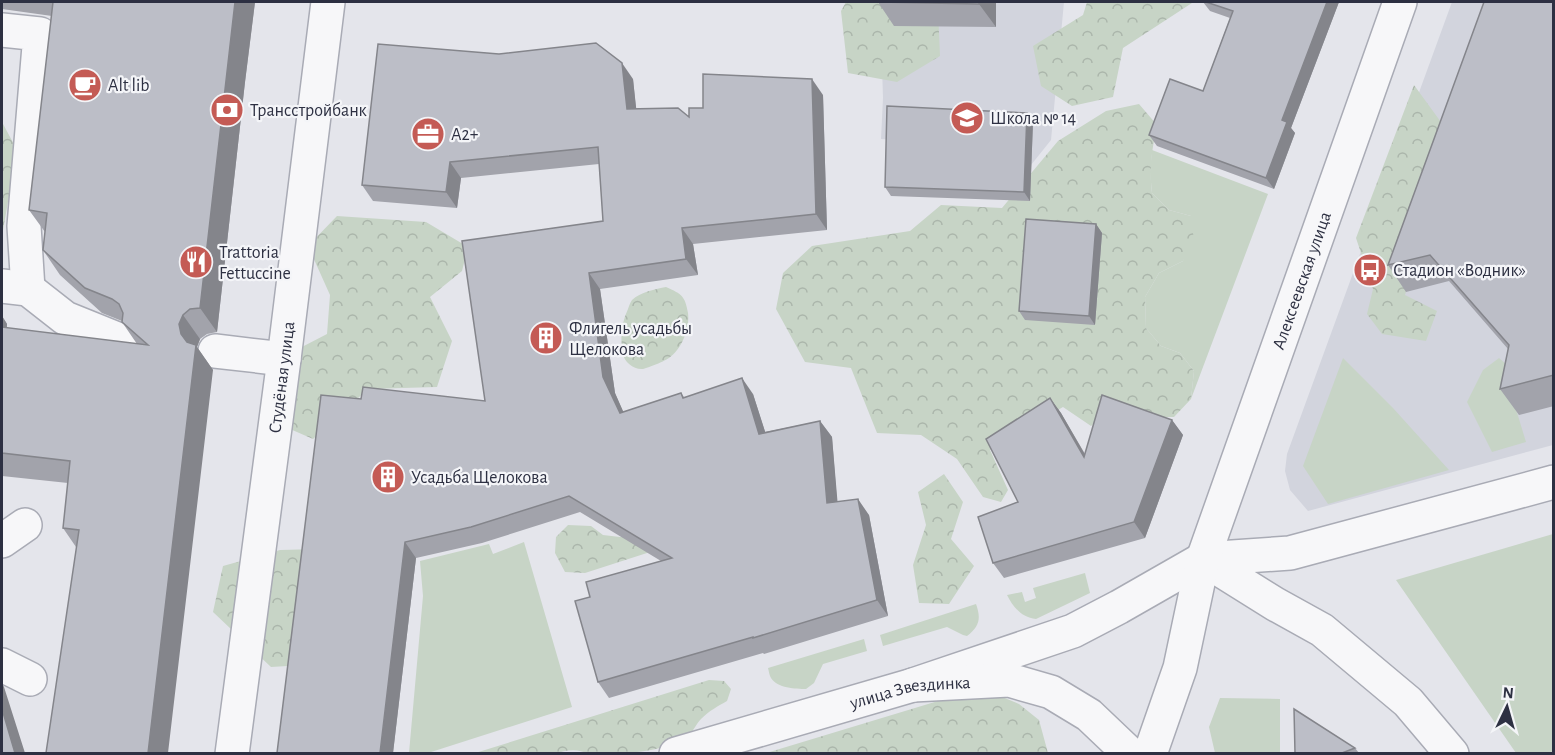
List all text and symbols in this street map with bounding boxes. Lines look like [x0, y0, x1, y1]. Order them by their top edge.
cafe icon: Alt lib [67, 67, 103, 103]
place label: Alt lib [108, 77, 150, 95]
bank icon: Трансстройбанк [209, 92, 245, 128]
school or university icon: Школа № 14 [949, 100, 985, 136]
place label: Трансстройбанк [250, 101, 368, 120]
place label: Школа № 14 [990, 110, 1077, 128]
office icon: А2+ [410, 116, 446, 152]
place label: А2+ [451, 126, 479, 144]
street label: Алексеевская улица [1270, 209, 1335, 352]
restaurant icon: Trattoria Fettuccine [178, 244, 214, 280]
place label: Trattoria Fettuccine [219, 244, 291, 283]
bus stop icon: Стадион «Водник» [1352, 252, 1388, 288]
place label: Стадион «Водник» [1393, 262, 1526, 280]
place label: Флигель усадьбы Щелокова [569, 319, 692, 359]
street label: Студёная улица [266, 320, 299, 435]
building icon: Флигель усадьбы Щелокова [528, 320, 564, 356]
building icon: Усадьба Щелокова [370, 459, 406, 495]
place label: Усадьба Щелокова [411, 468, 548, 487]
street label: улица Звездинка [847, 674, 971, 713]
north arrow [1477, 677, 1537, 737]
text: N [1502, 685, 1514, 702]

